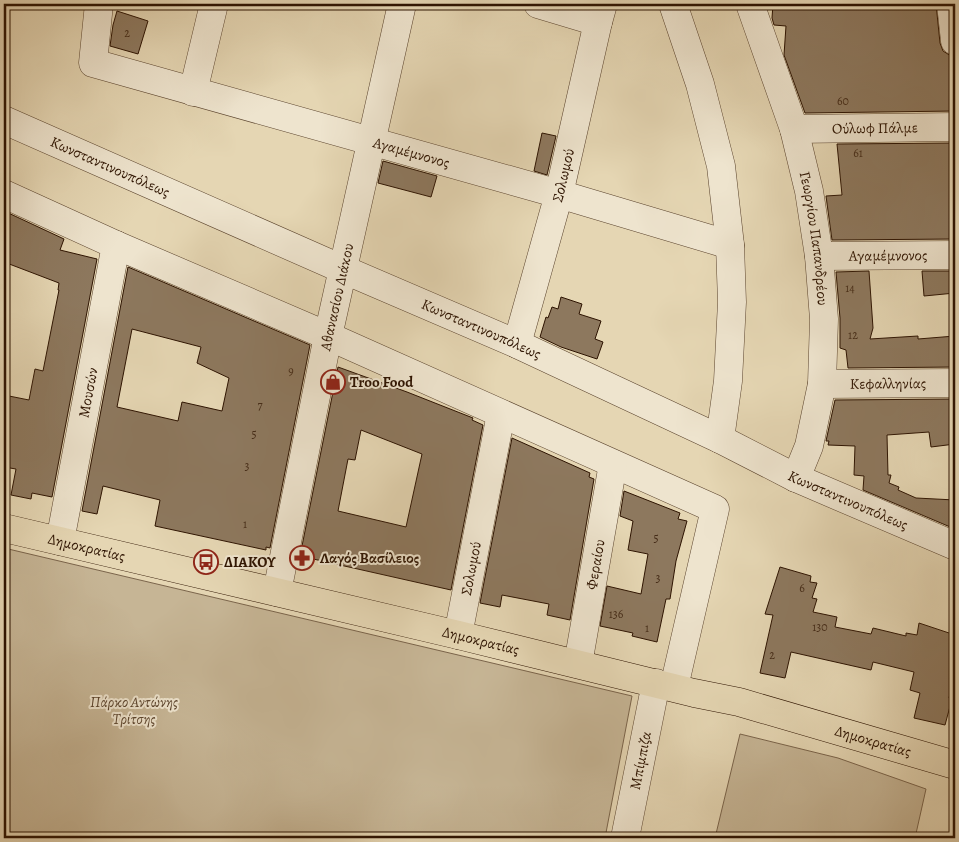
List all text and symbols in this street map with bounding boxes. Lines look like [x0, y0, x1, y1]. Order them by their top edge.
house number: 2 [124, 25, 130, 41]
house number: 60 [837, 93, 849, 109]
street label: Ούλωφ Πάλμε [832, 117, 918, 139]
street label: Κωνσταντινουπόλεως [47, 132, 173, 202]
street label: Αγαμέμνονος [370, 132, 452, 173]
house number: 61 [853, 145, 863, 161]
street label: Σολωμού [547, 146, 579, 204]
street label: Γεωργίου Παπανδρέου [795, 169, 833, 306]
street label: Αθανασίου Διάκου [315, 241, 358, 353]
street label: Αγαμέμνονος [848, 245, 927, 266]
house number: 14 [845, 280, 855, 296]
street label: Κωνσταντινουπόλεως [418, 294, 544, 364]
house number: 12 [848, 327, 858, 343]
house number: 9 [288, 363, 294, 379]
street label: Μουσών [74, 366, 103, 419]
shop icon: Troo Food [320, 369, 346, 395]
place label: Troo Food [350, 372, 414, 392]
street label: Κεφαλληνίας [850, 373, 926, 394]
house number: 7 [257, 397, 263, 413]
house number: 5 [251, 426, 257, 442]
house number: 3 [245, 458, 250, 474]
street label: Κωνσταντινουπόλεως [785, 466, 911, 535]
house number: 1 [243, 516, 247, 532]
street label: Δημοκρατίας [46, 529, 127, 566]
house number: 5 [653, 530, 659, 546]
street label: Φεραίου [581, 538, 610, 591]
street label: Σολωμού [456, 539, 486, 597]
pharmacy icon: Λαγός Βασίλειος [289, 545, 315, 571]
place label: Λαγός Βασίλειος [319, 548, 419, 568]
bus stop icon: ΔΙΑΚΟΥ [193, 549, 219, 575]
place label: ΔΙΑΚΟΥ [224, 552, 276, 572]
house number: 3 [656, 570, 661, 586]
house number: 6 [799, 580, 805, 596]
house number: 136 [609, 606, 624, 622]
house number: 130 [812, 619, 828, 635]
house number: 1 [645, 620, 649, 636]
street label: Δημοκρατίας [440, 622, 521, 660]
house number: 2 [769, 647, 775, 663]
park label: Πάρκο Αντώνης Τρίτσης [90, 692, 178, 729]
street label: Δημοκρατίας [833, 721, 914, 762]
street label: Μπίμπιζα [625, 730, 656, 791]

